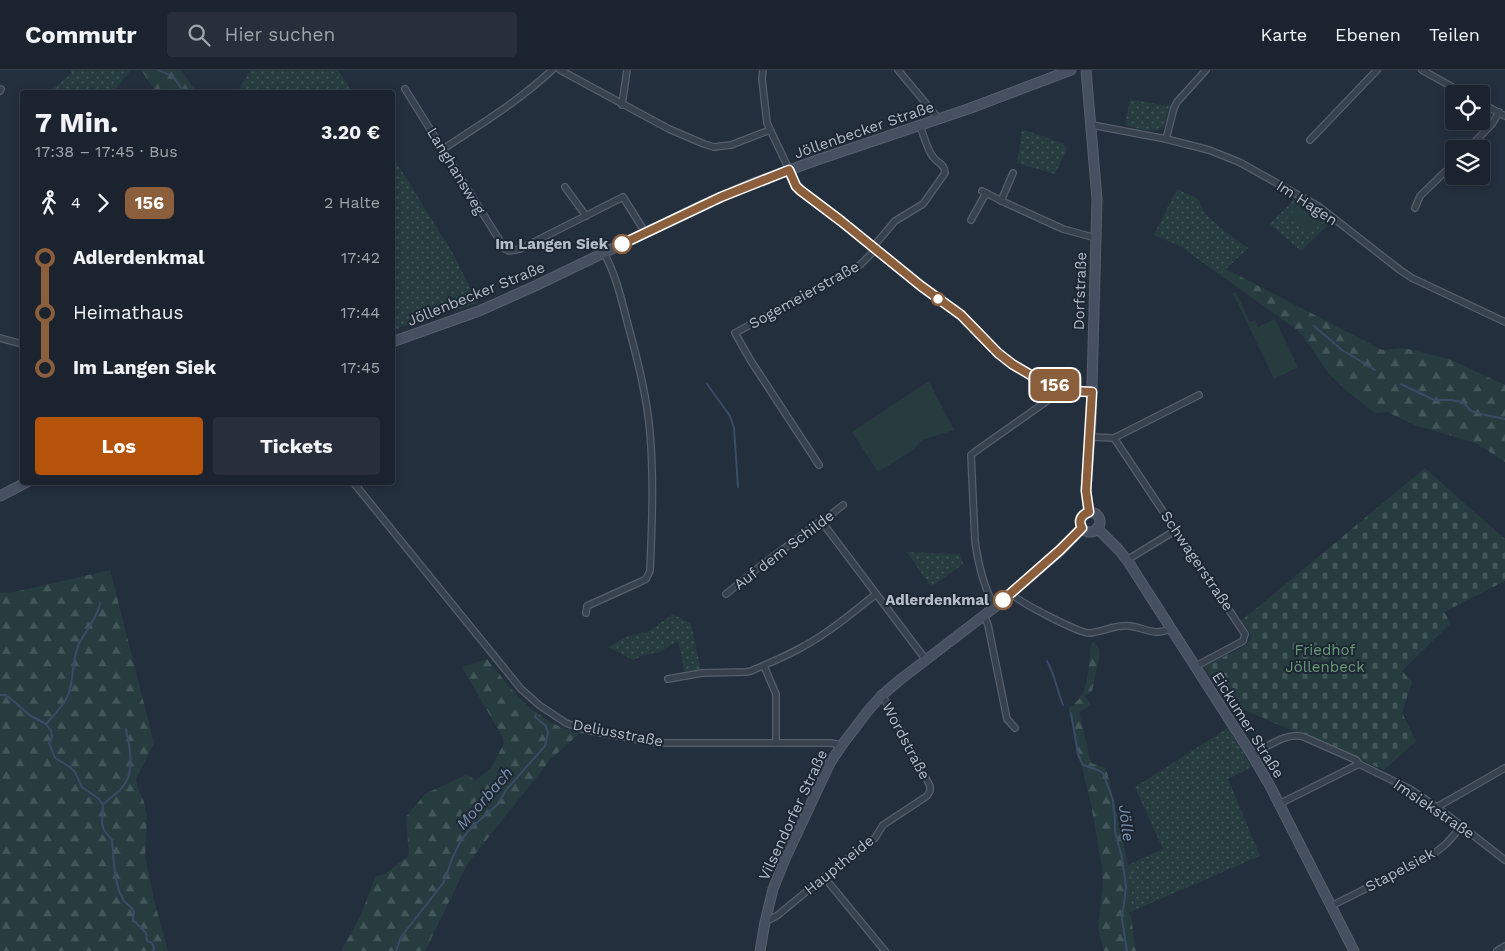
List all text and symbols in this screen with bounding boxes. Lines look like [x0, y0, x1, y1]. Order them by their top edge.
search box [167, 12, 517, 57]
text: Commutr [25, 21, 137, 49]
icon: search [185, 21, 213, 49]
text: Hier suchen [225, 23, 335, 46]
text: Karte [1261, 24, 1307, 45]
text: Ebenen [1335, 24, 1401, 45]
text: Teilen [1429, 24, 1480, 45]
map controls [1445, 85, 1490, 185]
button: locate [1445, 85, 1490, 130]
street label: Jöllenbecker Straße [792, 98, 936, 162]
text: 7 Min. [35, 106, 118, 139]
text: 3.20 € [321, 121, 380, 144]
street label: Langhansweg [423, 124, 489, 218]
button: layers [1445, 140, 1490, 185]
text: 17:38 – 17:45 · Bus [35, 142, 178, 161]
street label: Im Hagen [1273, 177, 1341, 229]
icon: walk [35, 189, 63, 217]
icon: forward [89, 189, 117, 217]
text: 156 [135, 192, 164, 213]
text: 4 [71, 193, 81, 212]
text: 2 Halte [324, 193, 380, 212]
marker: Im Langen Siek [612, 234, 632, 254]
place label: Im Langen Siek [495, 235, 609, 253]
text: Adlerdenkmal [73, 246, 204, 269]
text: 17:42 [341, 248, 380, 267]
street label: Dorfstraße [1070, 252, 1090, 330]
street label: Sogemeierstraße [746, 257, 862, 333]
street label: Jöllenbecker Straße [405, 258, 547, 330]
unlabelled marker [931, 292, 945, 306]
text: Heimathaus [73, 301, 184, 324]
text: 17:44 [340, 303, 380, 322]
text: Im Langen Siek [73, 356, 216, 379]
text: 17:45 [341, 358, 380, 377]
line badge: 156 [1026, 369, 1084, 401]
text: 156 [1040, 374, 1070, 395]
button: Los [35, 417, 203, 475]
button: Tickets [213, 417, 380, 475]
street label: Auf dem Schilde [730, 506, 838, 594]
street label: Schwagerstraße [1157, 507, 1237, 615]
marker: Adlerdenkmal [993, 590, 1013, 610]
place label: Adlerdenkmal [885, 591, 989, 609]
park label: Friedhof Jöllenbeck [1285, 641, 1365, 676]
street label: Eickumer Straße [1208, 669, 1288, 781]
street label: Wordstraße [878, 699, 934, 783]
street label: Deliusstraße [571, 715, 665, 751]
street label: Vilsendorfer Straße [755, 747, 831, 883]
water label: Moorbach [452, 763, 517, 833]
street label: Imsiekstraße [1390, 775, 1478, 843]
water label: Jölle [1115, 804, 1138, 843]
street label: Hauptheide [801, 832, 877, 898]
street label: Stapelsiek [1362, 844, 1438, 896]

